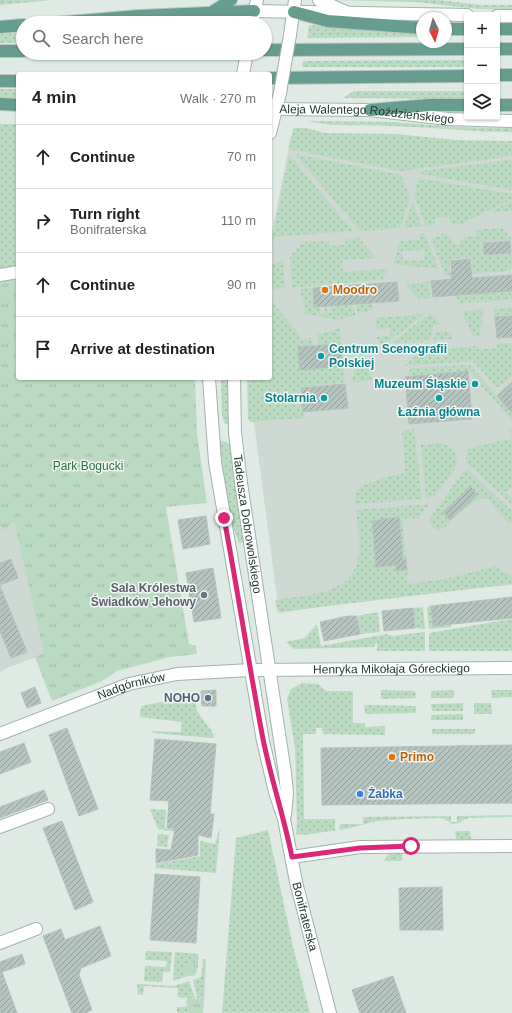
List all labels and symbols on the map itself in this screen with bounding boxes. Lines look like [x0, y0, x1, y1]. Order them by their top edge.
north arrow [416, 12, 452, 48]
street label: Aleja Walentego Roździeńskiego [279, 102, 455, 126]
place label: Moodro [333, 283, 377, 297]
marker: Moodro [320, 285, 330, 295]
place label: Centrum Scenografii Polskiej [329, 342, 447, 370]
marker: Centrum Scenografii Polskiej [316, 351, 326, 361]
place label: Muzeum Śląskie [374, 376, 467, 391]
marker: Muzeum Śląskie [470, 379, 480, 389]
place label: Stolarnia [265, 391, 316, 405]
marker: Stolarnia [319, 393, 329, 403]
marker: Łaźnia główna [434, 393, 444, 403]
place label: Łaźnia główna [398, 405, 480, 419]
street label: Tadeusza Dobrowolskiego [231, 454, 265, 595]
park label: Park Bogucki [53, 459, 123, 473]
route end [215, 509, 233, 527]
place label: Sala Królestwa Świadków Jehowy [91, 581, 196, 609]
marker: Sala Królestwa Świadków Jehowy [199, 590, 209, 600]
street label: Henryka Mikołaja Góreckiego [313, 661, 470, 677]
street label: Nadgórników [95, 670, 167, 703]
place label: NOHO [164, 691, 200, 705]
marker: NOHO [203, 693, 213, 703]
place label: Primo [400, 750, 434, 764]
marker: Primo [387, 752, 397, 762]
place label: Żabka [368, 786, 403, 801]
marker: Żabka [355, 789, 365, 799]
route start [402, 837, 420, 855]
street label: Bonifraterska [289, 881, 321, 953]

